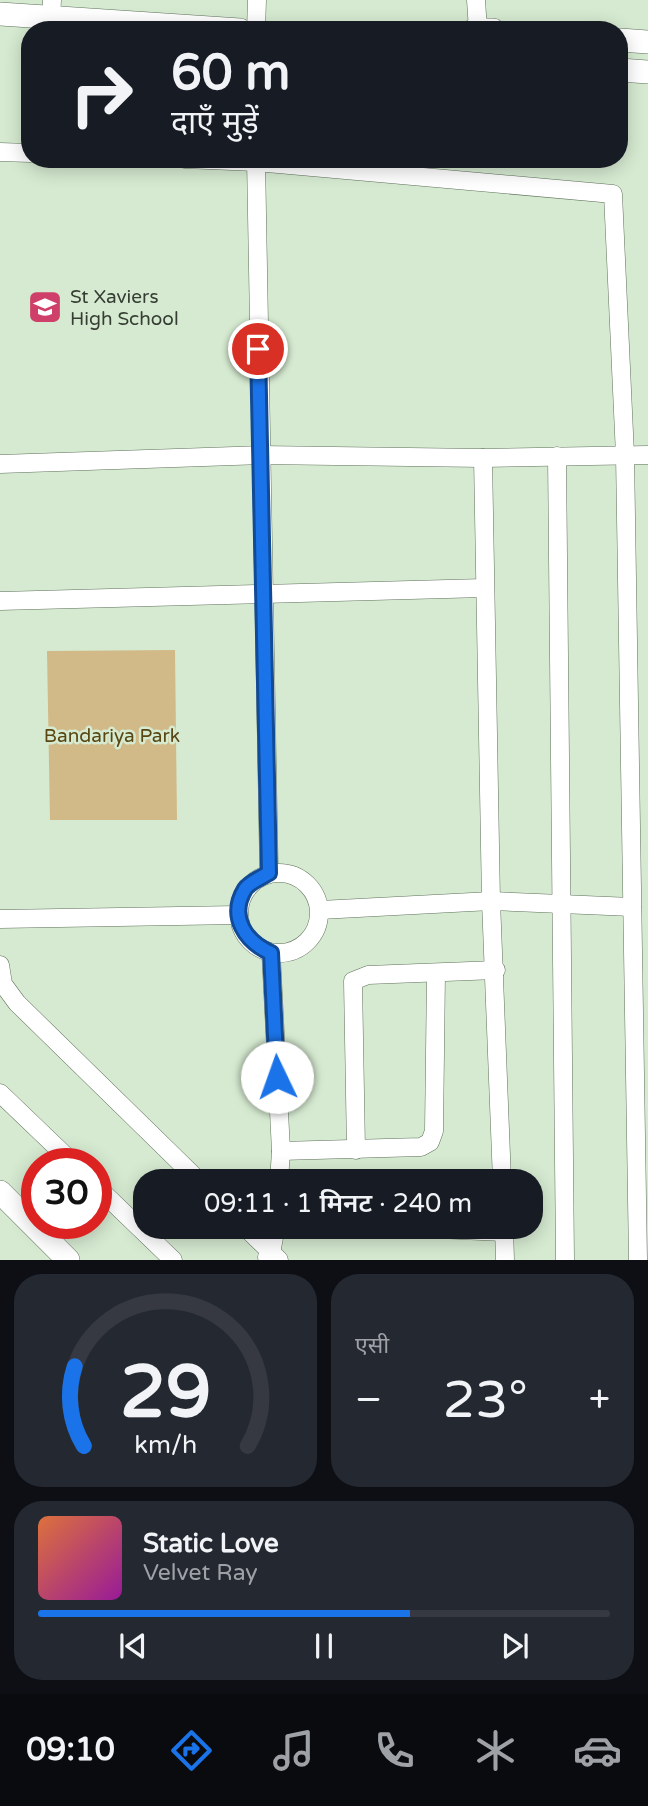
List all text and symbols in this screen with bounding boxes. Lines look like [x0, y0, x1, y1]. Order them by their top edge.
text: 60 m [171, 44, 290, 103]
icon: right [56, 49, 147, 140]
text: दाएँ मुड़ें [171, 104, 259, 142]
place label: St Xaviers High School [70, 286, 179, 330]
school or university icon: St Xaviers High School [26, 288, 64, 326]
pin [228, 319, 288, 379]
icon: arrive [239, 330, 277, 368]
park label: Bandariya Park [44, 725, 180, 747]
position arrow [240, 1040, 314, 1114]
speed limit sign: 30 [21, 1148, 112, 1239]
text: 09:11 · 1 मिनट · 240 m [204, 1188, 472, 1219]
text: एसी [355, 1332, 389, 1360]
text: 29 [120, 1350, 211, 1438]
text: 23° [443, 1369, 528, 1432]
text: − [355, 1377, 382, 1423]
text: + [589, 1377, 610, 1423]
text: km/h [134, 1430, 197, 1460]
text: Static Love [143, 1528, 279, 1559]
text: Velvet Ray [143, 1559, 258, 1587]
icon: previous [114, 1627, 152, 1665]
icon: pause [305, 1627, 343, 1665]
icon: next [496, 1627, 534, 1665]
icon: directions [167, 1726, 216, 1775]
icon: music [269, 1726, 318, 1775]
icon: phone [370, 1726, 419, 1775]
icon: climate [471, 1726, 520, 1775]
icon: car [573, 1726, 622, 1775]
text: 09:10 [26, 1731, 115, 1769]

